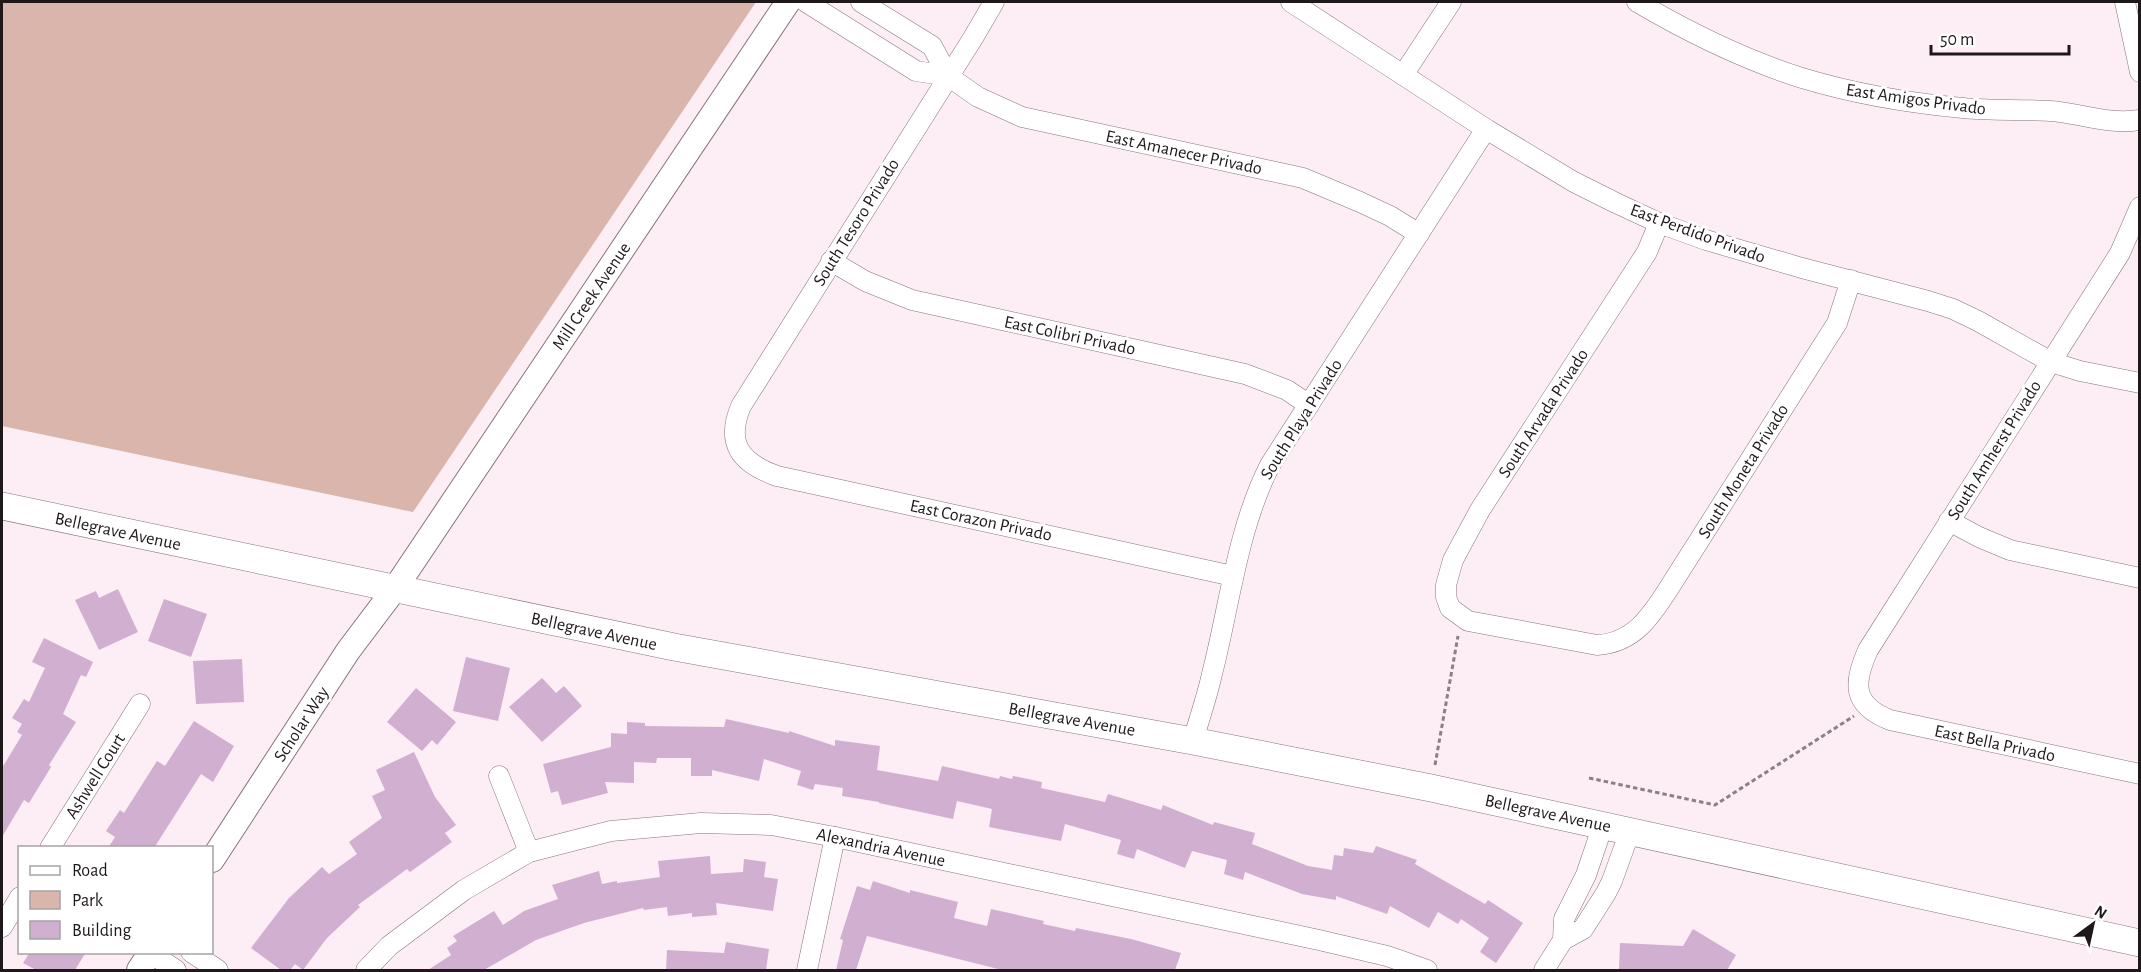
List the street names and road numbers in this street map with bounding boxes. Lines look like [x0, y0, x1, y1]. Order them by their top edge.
street label: East Amigos Privado [1845, 81, 1987, 119]
street label: East Amanecer Privado [1104, 128, 1264, 178]
street label: South Tesoro Privado [810, 156, 903, 289]
street label: East Perdido Privado [1628, 201, 1768, 267]
street label: Mill Creek Avenue [549, 240, 634, 354]
street label: East Colibri Privado [1002, 313, 1137, 359]
street label: South Arvada Privado [1496, 346, 1592, 481]
street label: South Playa Privado [1258, 356, 1346, 483]
street label: South Amherst Privado [1945, 377, 2045, 523]
street label: South Moneta Privado [1695, 401, 1792, 542]
street label: East Corazon Privado [908, 497, 1054, 545]
street label: Bellegrave Avenue [53, 510, 182, 554]
street label: Bellegrave Avenue [529, 610, 658, 654]
street label: Scholar Way [271, 684, 333, 765]
street label: Bellegrave Avenue [1007, 700, 1137, 740]
street label: East Bella Privado [1933, 722, 2057, 766]
street label: Ashwell Court [63, 731, 129, 822]
street label: Bellegrave Avenue [1483, 792, 1612, 836]
street label: Alexandria Avenue [815, 826, 947, 870]

